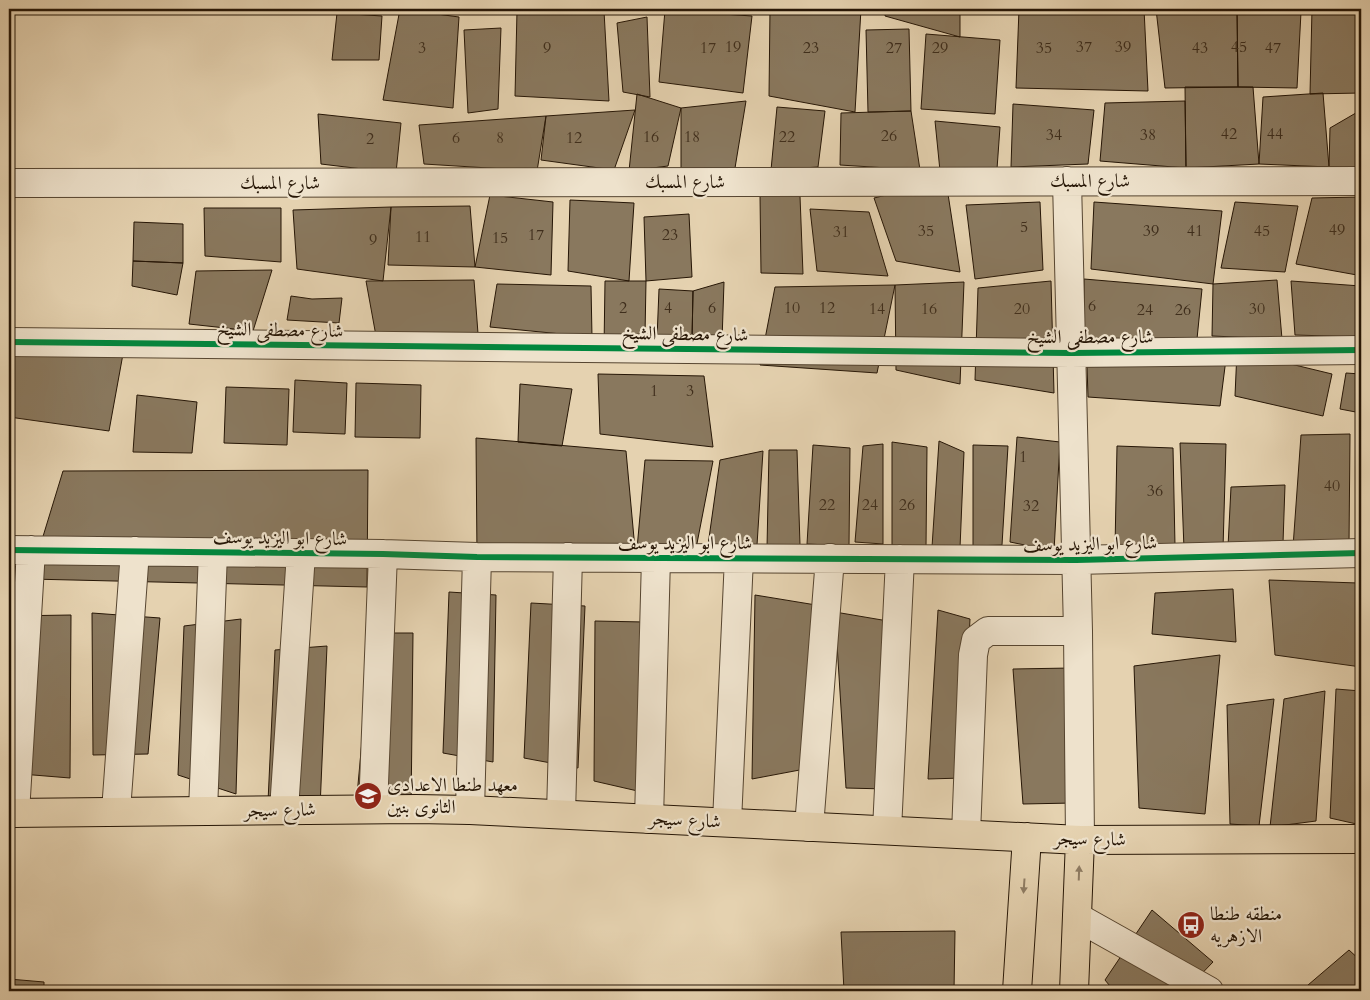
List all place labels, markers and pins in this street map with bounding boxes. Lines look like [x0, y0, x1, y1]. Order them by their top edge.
place label: معهد طنطا الاعدادى الثانوى بنين [387, 772, 518, 820]
school or university icon: معهد طنطا الاعدادى الثانوى بنين [353, 781, 383, 811]
place label: منطقه طنطا الازهريه [1210, 901, 1282, 949]
bus stop icon: منطقه طنطا الازهريه [1176, 910, 1206, 940]

